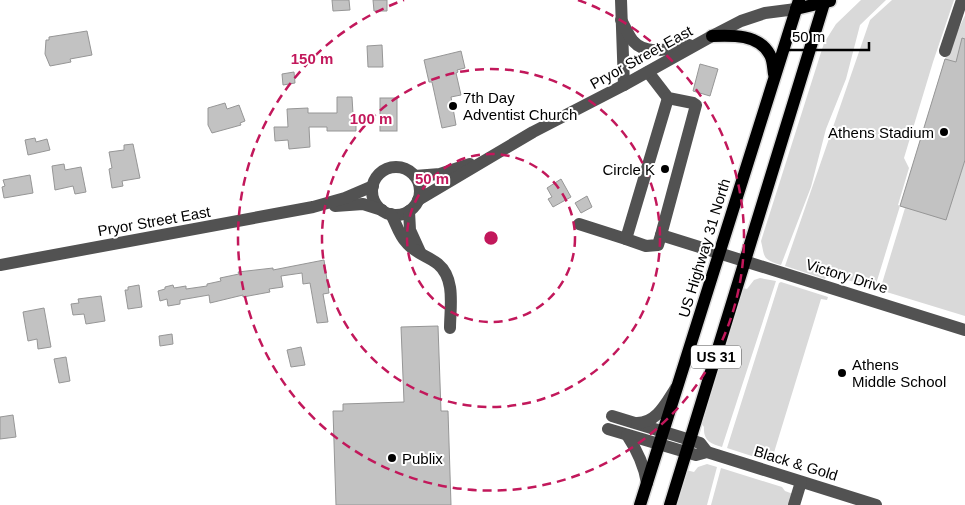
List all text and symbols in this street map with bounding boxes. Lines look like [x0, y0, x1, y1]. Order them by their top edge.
scale bar [785, 20, 869, 52]
street label: Pryor Street East [587, 21, 696, 92]
text: 50 m [792, 28, 825, 45]
text: 150 m [291, 50, 333, 67]
place label: 7th Day Adventist Church [463, 89, 577, 123]
marker: 7th Day Adventist Church [447, 100, 459, 112]
text: 100 m [350, 110, 392, 127]
place label: Athens Stadium [828, 124, 934, 141]
marker: Athens Stadium [938, 126, 950, 138]
place label: Circle K [602, 161, 655, 178]
marker: Circle K [659, 163, 671, 175]
text: 50 m [415, 170, 449, 187]
street label: US Highway 31 North [675, 177, 733, 319]
street label: Pryor Street East [96, 203, 213, 239]
centre of rings [482, 229, 500, 247]
street label: Victory Drive [804, 255, 890, 297]
road number: US 31 [691, 346, 741, 368]
place label: Athens Middle School [852, 356, 946, 390]
marker: Athens Middle School [836, 367, 848, 379]
street label: Black & Gold [752, 442, 840, 484]
place label: Publix [402, 450, 443, 467]
marker: Publix [386, 452, 398, 464]

